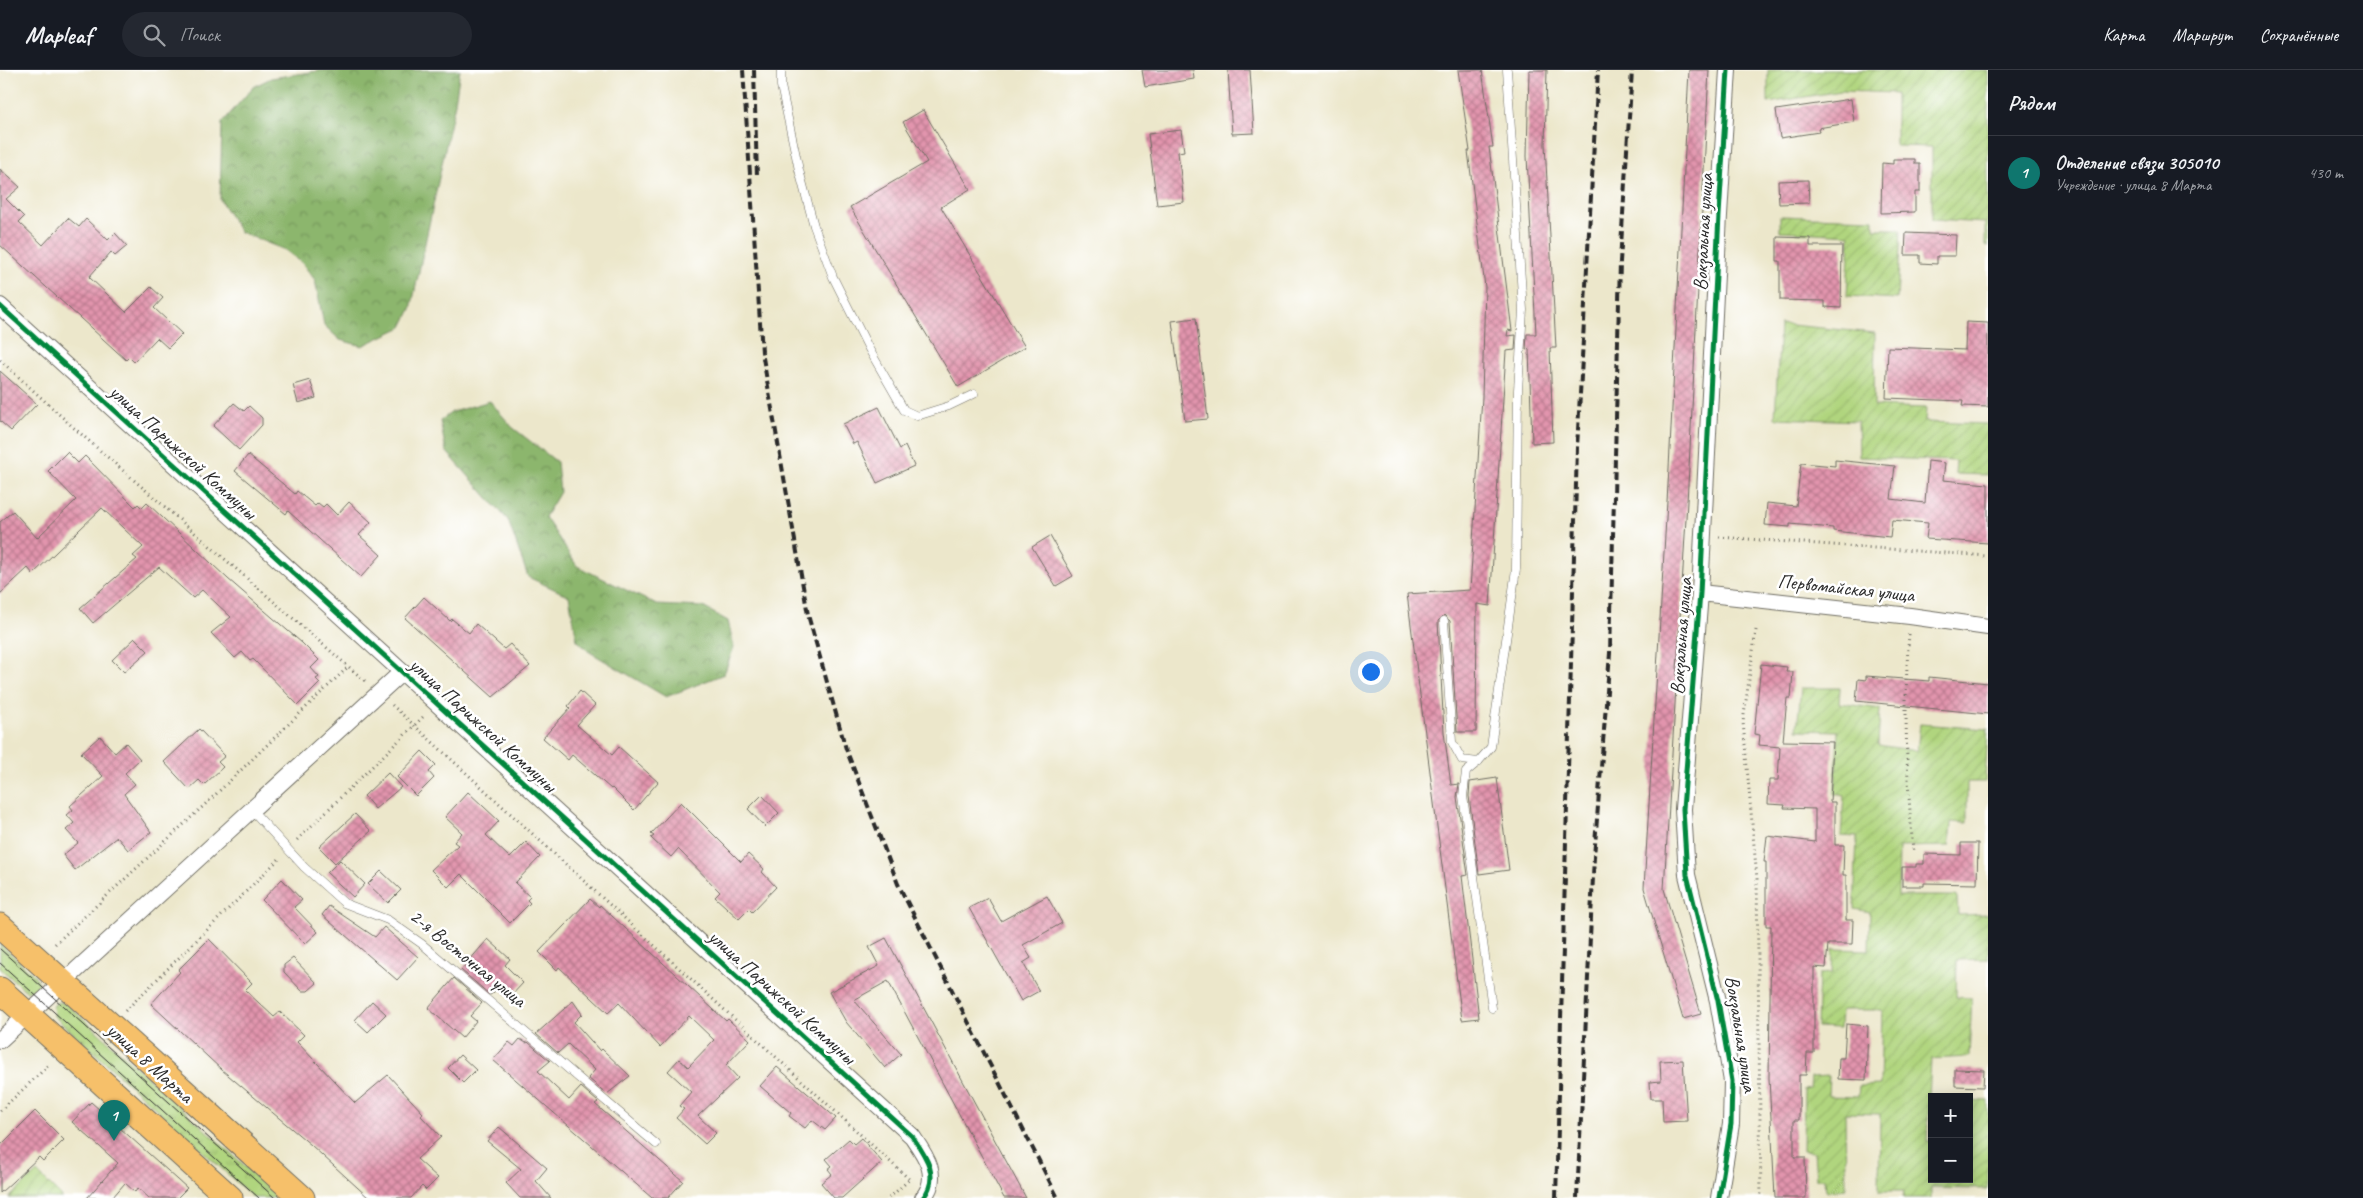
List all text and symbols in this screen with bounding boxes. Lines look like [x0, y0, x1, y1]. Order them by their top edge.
search box [122, 12, 472, 57]
text: Mapleaf [25, 20, 92, 50]
icon: search [140, 21, 168, 49]
text: Поиск [180, 23, 220, 47]
text: Карта [2103, 24, 2144, 46]
text: Маршрут [2172, 24, 2232, 46]
text: Сохранённые [2260, 24, 2338, 46]
text: Рядом [2008, 90, 2055, 116]
text: Отделение связи 305010 [2055, 151, 2219, 175]
text: 1 [2020, 163, 2028, 183]
text: 430 m [2309, 163, 2343, 183]
street label: Вокзальная улица [1687, 171, 1719, 291]
text: Учреждение · улица 8 Марта [2055, 175, 2211, 195]
street label: улица Парижской Коммуны [103, 379, 263, 526]
street label: Первомайская улица [1777, 568, 1917, 608]
street label: Вокзальная улица [1664, 575, 1698, 695]
street label: улица Парижской Коммуны [403, 652, 563, 799]
your location [1358, 659, 1384, 685]
street label: 2-я Восточная улица [405, 903, 533, 1014]
street label: улица Парижской Коммуны [702, 924, 862, 1071]
street label: Вокзальная улица [1719, 974, 1763, 1095]
street label: улица 8 Марта [101, 1017, 200, 1110]
map controls [1928, 1093, 1973, 1183]
button: + [1928, 1093, 1973, 1138]
pin: 1 [98, 1100, 130, 1141]
button: − [1928, 1138, 1973, 1183]

